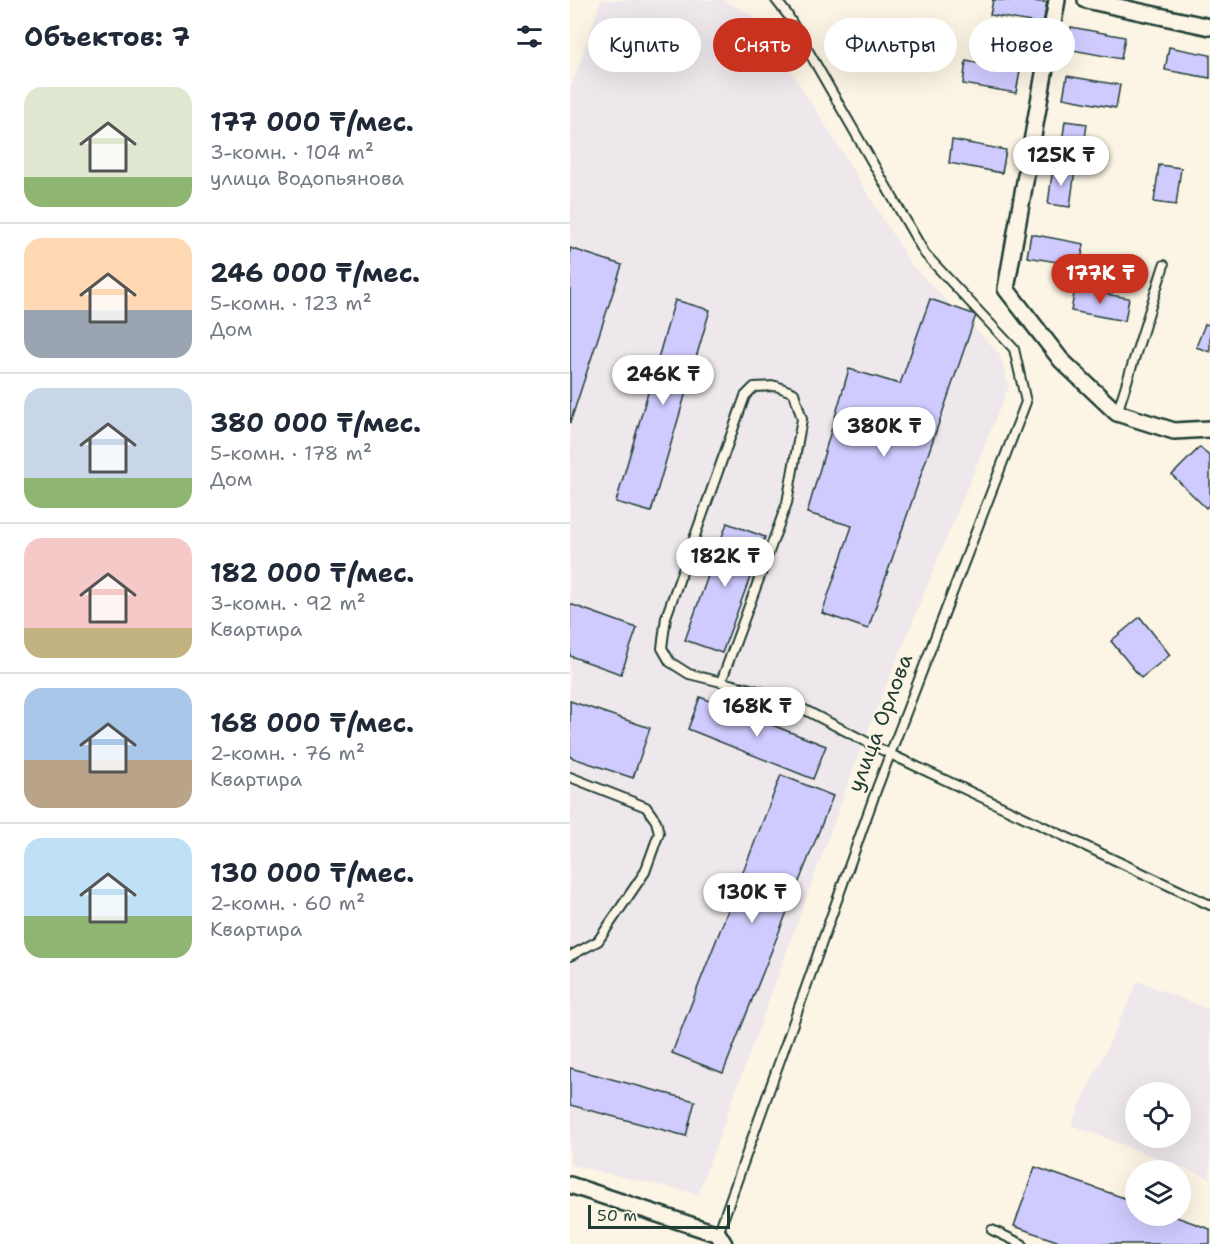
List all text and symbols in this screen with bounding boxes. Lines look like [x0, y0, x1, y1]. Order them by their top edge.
chip: Купить [588, 18, 701, 72]
chip: Снять [713, 18, 812, 72]
chip: Фильтры [824, 18, 957, 72]
chip: Новое [969, 18, 1075, 72]
text: Объектов: 7 [24, 19, 190, 54]
icon: filters [513, 20, 546, 53]
text: 177 000 ₸/мес. [210, 104, 414, 139]
icon: home [72, 111, 144, 183]
pin: 125K ₸ [1012, 136, 1110, 187]
text: 3-комн. · 104 m² [210, 139, 374, 165]
text: 125K ₸ [1027, 142, 1095, 168]
text: улица Водопьянова [210, 165, 404, 191]
pin: 177K ₸ [1051, 254, 1149, 305]
text: 246 000 ₸/мес. [210, 255, 420, 290]
text: 177K ₸ [1065, 260, 1135, 286]
icon: home [72, 262, 144, 334]
text: 5-комн. · 123 m² [210, 290, 372, 316]
text: Дом [210, 316, 252, 342]
pin: 246K ₸ [614, 355, 712, 406]
text: 246K ₸ [626, 361, 700, 387]
text: 380 000 ₸/мес. [210, 405, 421, 440]
pin: 380K ₸ [835, 407, 933, 458]
icon: home [72, 412, 144, 484]
text: 380K ₸ [847, 413, 921, 439]
text: 5-комн. · 178 m² [210, 440, 372, 466]
text: Дом [210, 466, 252, 492]
pin: 182K ₸ [676, 537, 774, 588]
text: 182K ₸ [690, 543, 760, 569]
text: 182 000 ₸/мес. [210, 555, 414, 590]
icon: home [72, 562, 144, 634]
text: 3-комн. · 92 m² [210, 590, 366, 616]
text: Квартира [210, 616, 302, 642]
street label: улица Орлова [841, 650, 919, 796]
pin: 168K ₸ [708, 687, 806, 738]
text: 168K ₸ [722, 693, 792, 719]
text: 168 000 ₸/мес. [210, 705, 414, 740]
icon: home [72, 712, 144, 784]
text: 2-комн. · 76 m² [210, 740, 365, 766]
text: Квартира [210, 766, 302, 792]
text: 130 000 ₸/мес. [210, 855, 414, 890]
icon: home [72, 862, 144, 934]
pin: 130K ₸ [703, 873, 801, 924]
text: 130K ₸ [717, 879, 787, 905]
text: 2-комн. · 60 m² [210, 890, 365, 916]
text: Квартира [210, 916, 302, 942]
map controls [1125, 1082, 1191, 1226]
button: locate [1125, 1082, 1191, 1148]
button: layers [1125, 1160, 1191, 1226]
scale bar [588, 1202, 730, 1230]
text: 50 m [597, 1205, 637, 1226]

